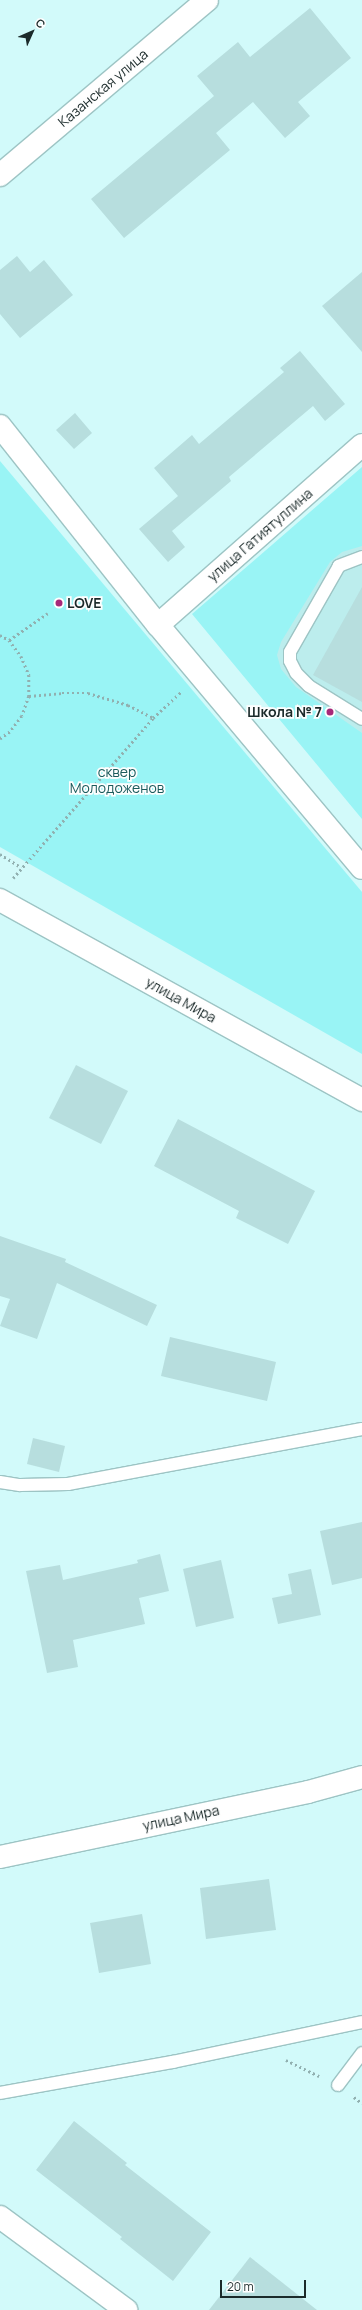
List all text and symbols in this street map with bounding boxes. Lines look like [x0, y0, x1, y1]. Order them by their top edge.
north arrow [12, 12, 52, 52]
text: С [33, 15, 49, 31]
street label: Казанская улица [55, 46, 151, 130]
street label: улица Гатиятуллина [204, 485, 316, 585]
place label: LOVE [67, 595, 101, 611]
marker: LOVE [54, 598, 64, 608]
place label: Школа № 7 [247, 704, 322, 720]
marker: Школа № 7 [325, 707, 335, 717]
park label: сквер Молодоженов [70, 764, 164, 796]
street label: улица Мира [143, 974, 219, 1026]
street label: улица Мира [141, 1802, 221, 1834]
scale bar [222, 2272, 308, 2298]
text: 20 m [227, 2278, 254, 2295]

